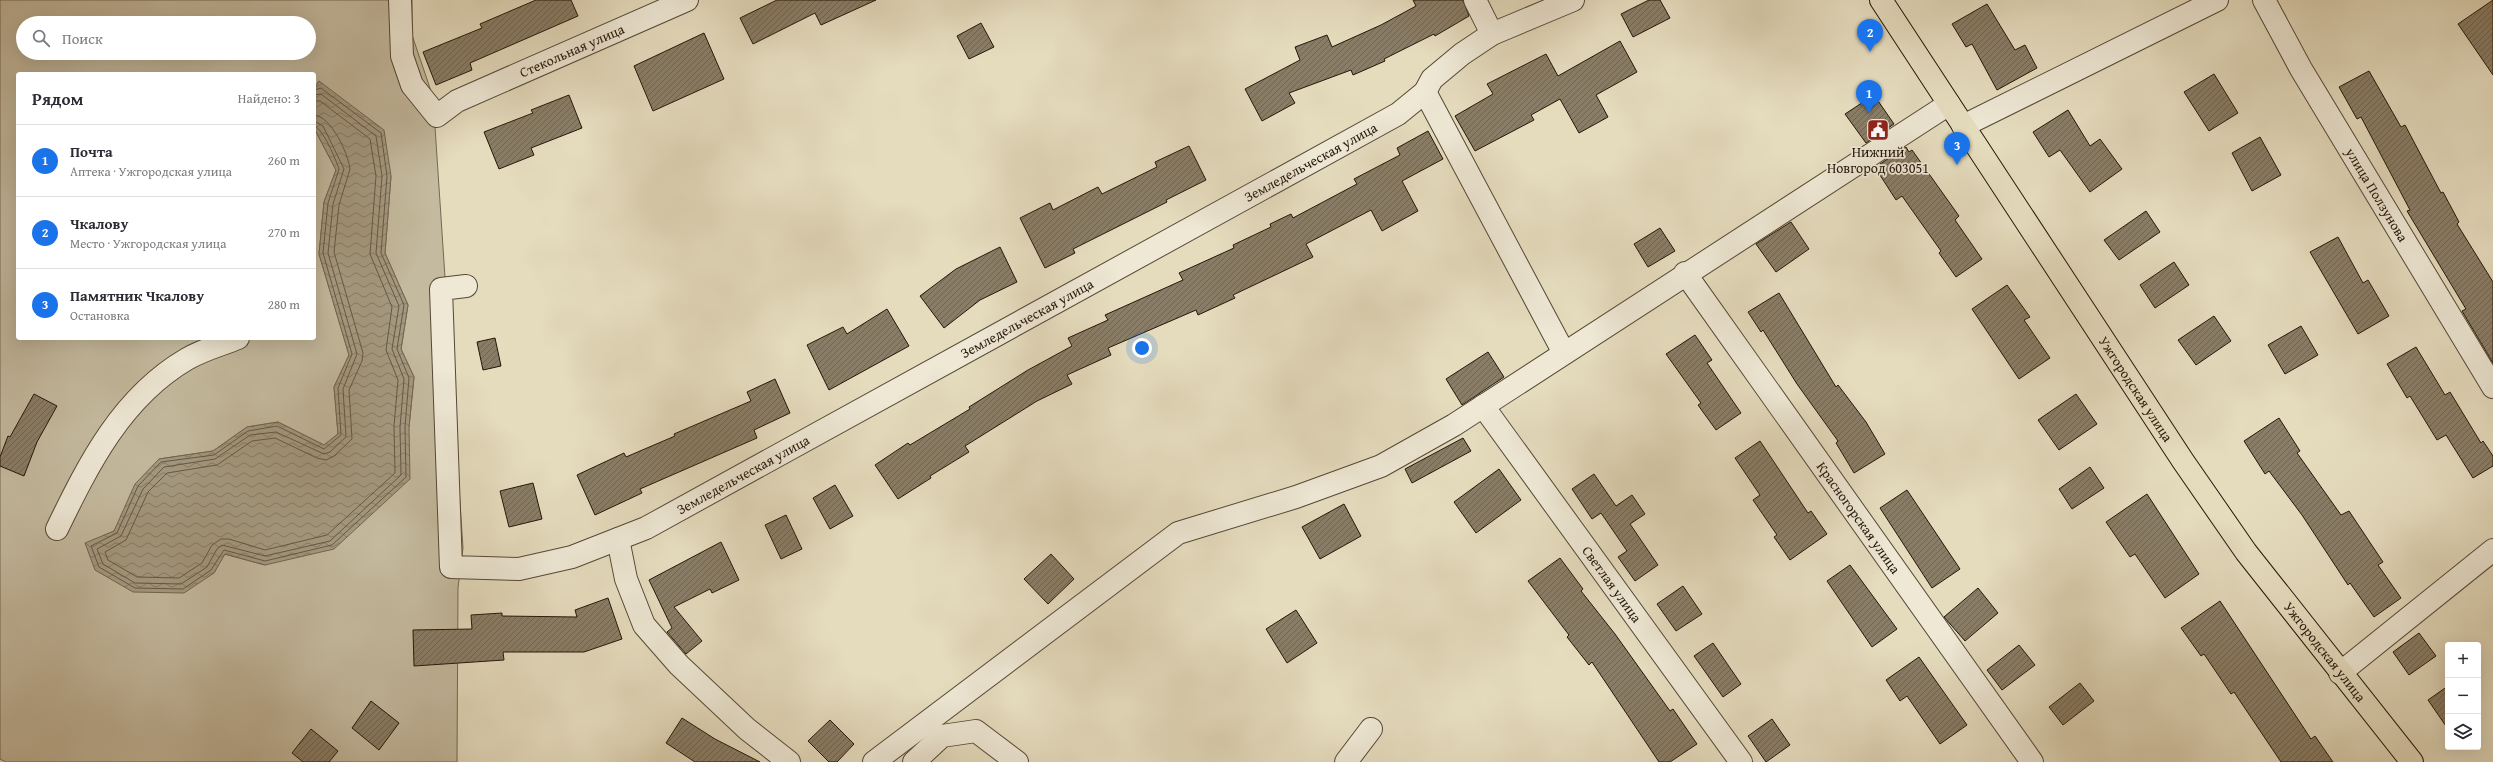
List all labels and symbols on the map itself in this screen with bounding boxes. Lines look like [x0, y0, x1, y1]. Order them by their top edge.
street label: Стекольная улица [516, 19, 628, 82]
pin: 2 [1857, 19, 1883, 52]
pin: 1 [1856, 80, 1882, 113]
street label: Земледельческая улица [1241, 117, 1381, 207]
public building icon: Нижний Новгород 603051 [1865, 117, 1891, 143]
pin: 3 [1944, 132, 1970, 165]
place label: Нижний Новгород 603051 [1827, 142, 1929, 178]
street label: улица Ползунова [2340, 143, 2413, 246]
street label: Земледельческая улица [957, 273, 1097, 363]
street label: Ужгородская улица [2094, 332, 2178, 446]
your location [1132, 338, 1152, 358]
street label: Земледельческая улица [673, 430, 813, 519]
street label: Красногорская улица [1812, 458, 1906, 578]
street label: Светлая улица [1578, 542, 1647, 627]
street label: Ужгородская улица [2279, 598, 2371, 706]

